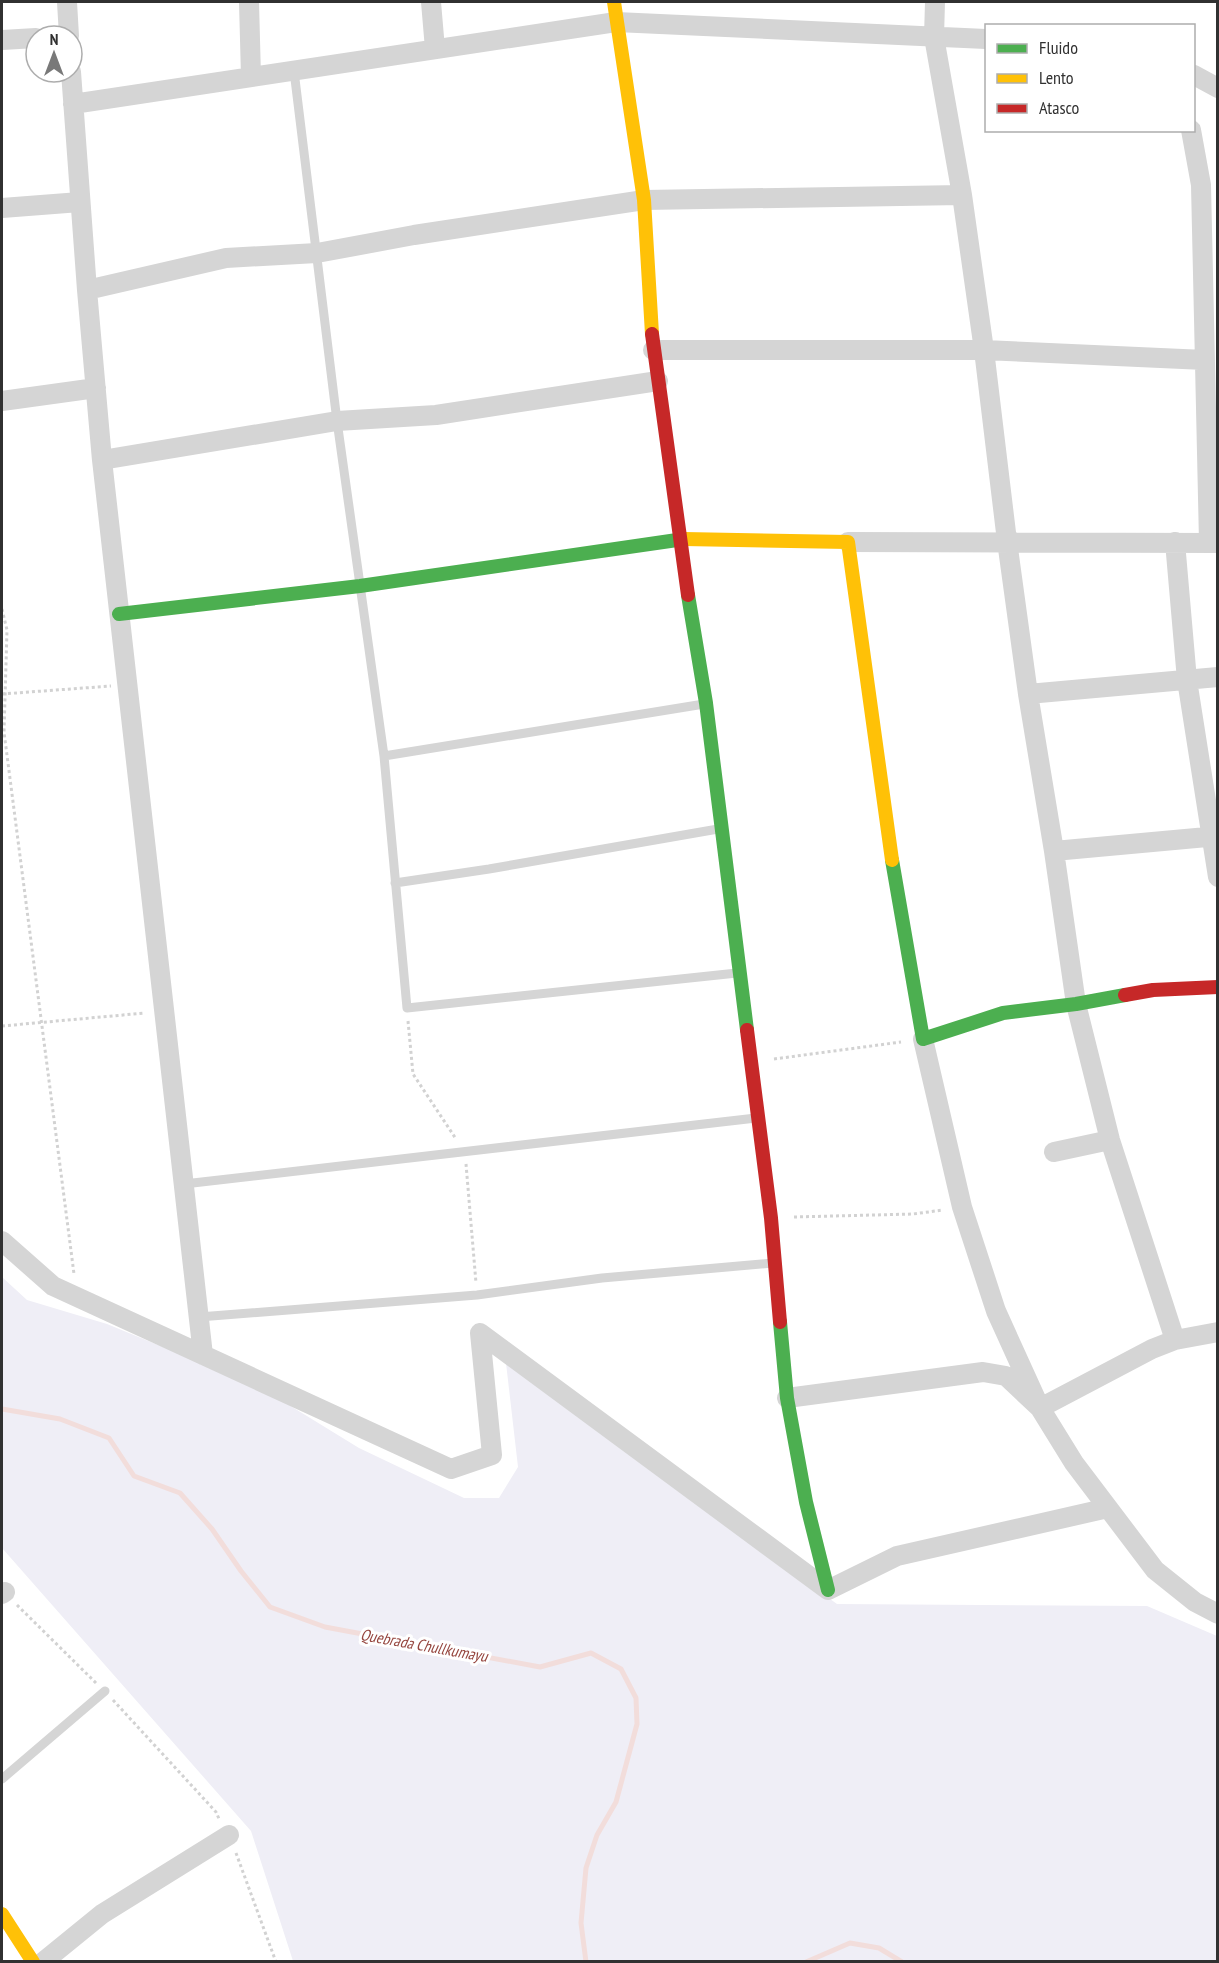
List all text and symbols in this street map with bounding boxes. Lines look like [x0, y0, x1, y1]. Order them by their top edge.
north arrow [24, 24, 84, 84]
legend [985, 24, 1195, 132]
text: N [50, 29, 58, 49]
text: Fluido [1039, 36, 1078, 59]
text: Lento [1039, 66, 1074, 89]
text: Atasco [1039, 96, 1080, 119]
water label: Quebrada Chullkumayu [359, 1624, 490, 1666]

